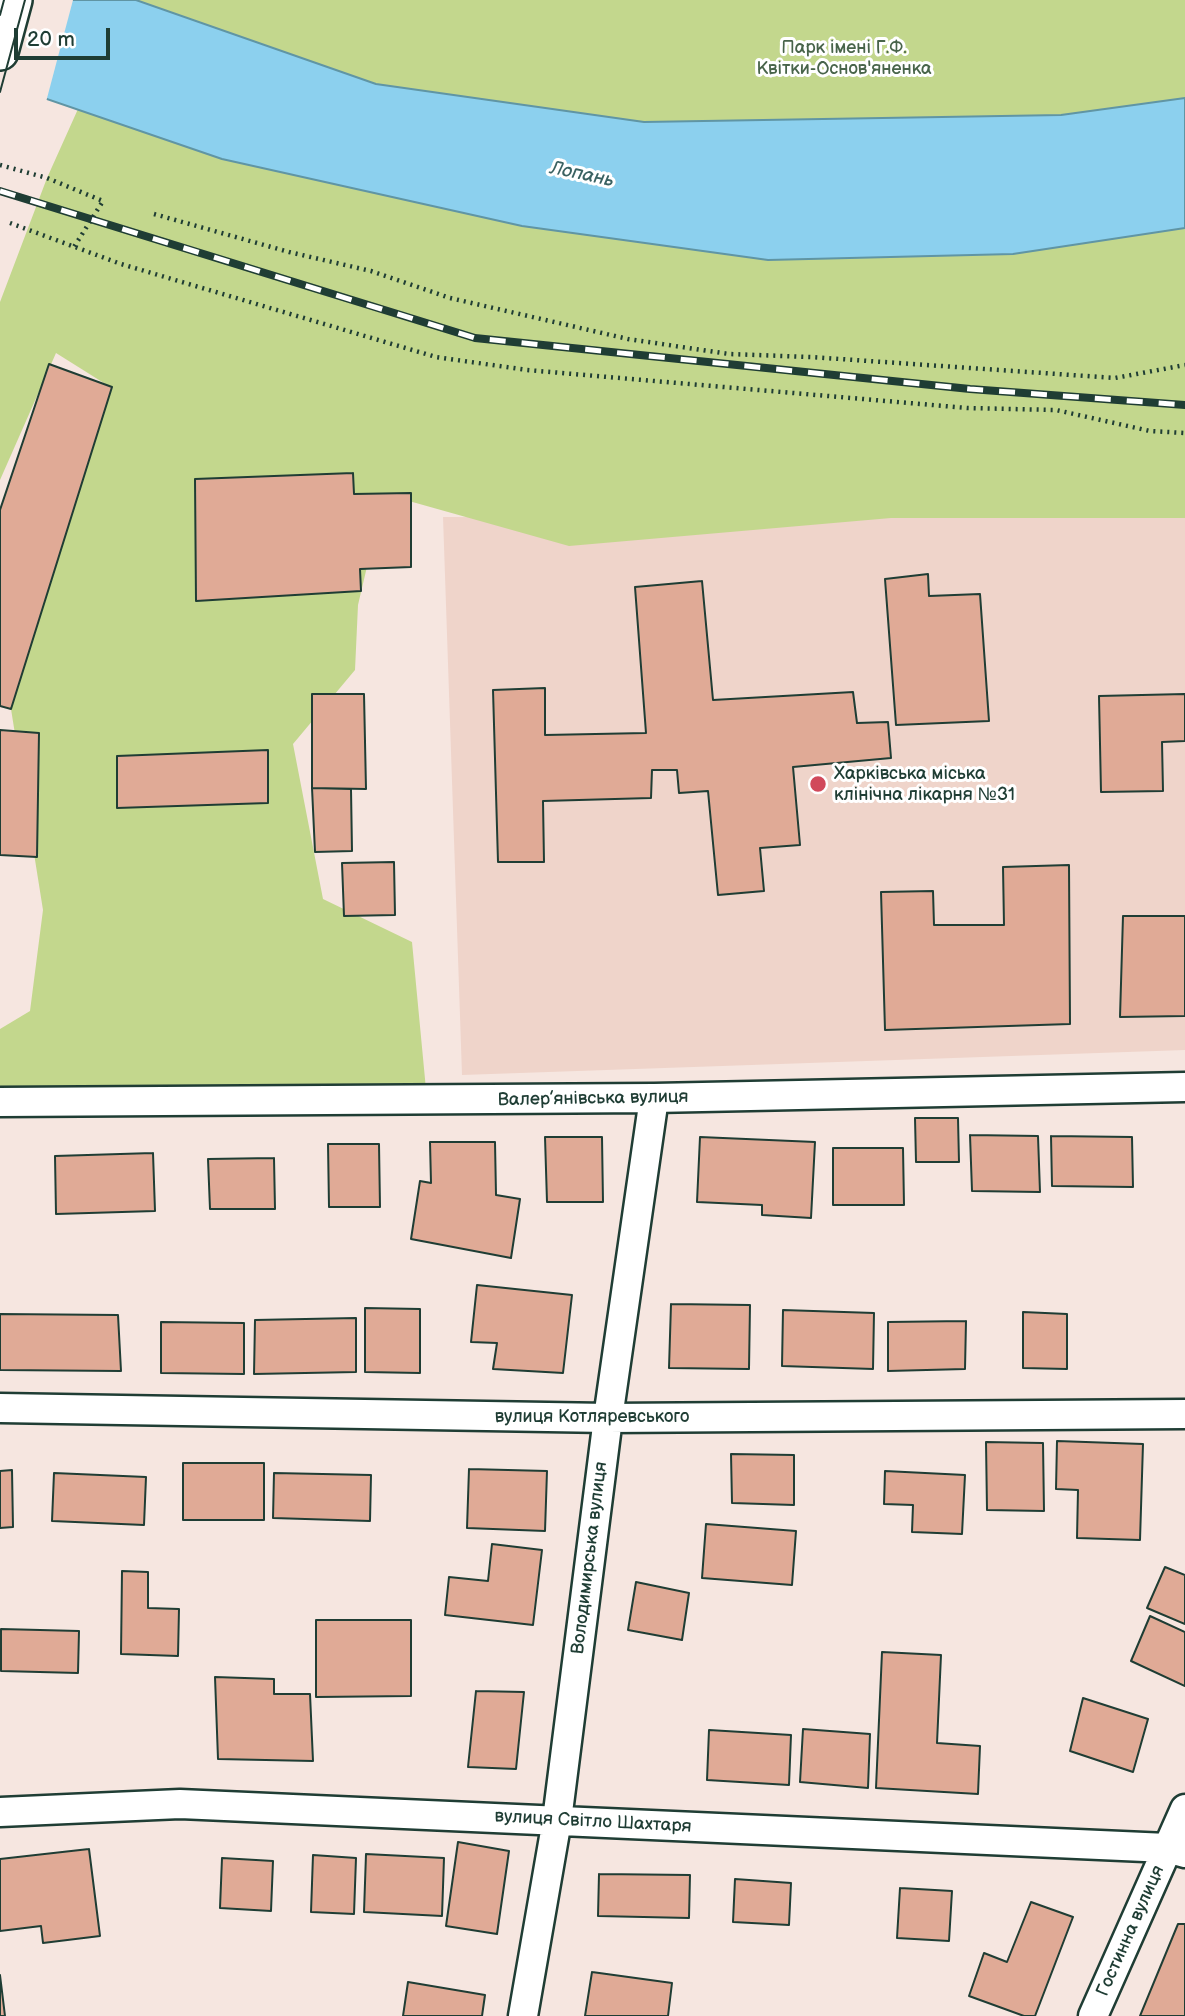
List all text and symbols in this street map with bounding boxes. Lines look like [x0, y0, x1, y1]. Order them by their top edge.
scale bar [18, 14, 114, 58]
text: 20 m [27, 27, 75, 52]
park label: Парк імені Г.Ф. Квітки-Основ'яненка [756, 37, 932, 80]
water label: Лопань [548, 157, 616, 193]
place label: Харківська міська клінічна лікарня №31 [834, 763, 1015, 806]
marker: Харківська міська клінічна лікарня №31 [808, 774, 828, 794]
street label: Валер’янівська вулиця [497, 1087, 689, 1111]
street label: вулиця Котляревського [495, 1406, 689, 1428]
street label: Володимирська вулиця [567, 1460, 613, 1656]
street label: вулиця Світло Шахтаря [494, 1806, 692, 1838]
street label: Гостинна вулиця [1092, 1862, 1170, 2000]

